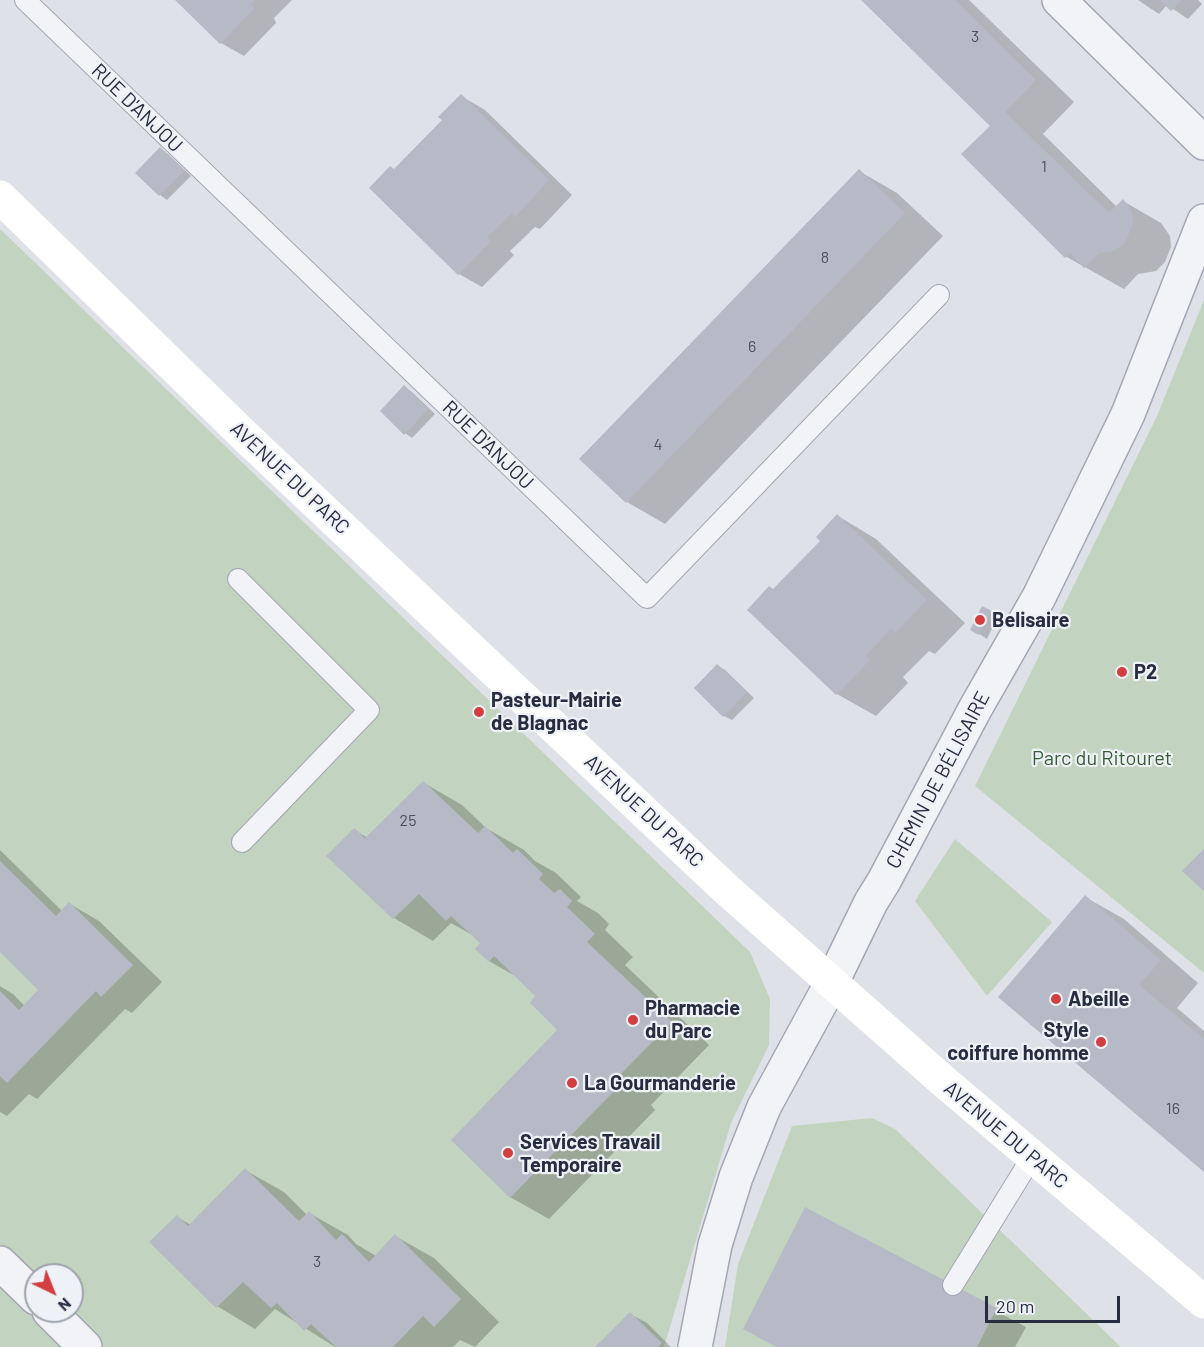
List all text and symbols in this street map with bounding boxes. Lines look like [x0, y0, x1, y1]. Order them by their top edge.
house number: 3 [971, 27, 979, 47]
street label: RUE D'ANJOU [86, 59, 188, 157]
house number: 1 [1041, 157, 1047, 177]
house number: 8 [821, 248, 829, 268]
house number: 6 [748, 337, 756, 357]
street label: RUE D'ANJOU [437, 396, 539, 494]
street label: AVENUE DU PARC [225, 417, 355, 539]
house number: 4 [654, 435, 662, 455]
place label: Belisaire [992, 608, 1069, 632]
marker: Belisaire [973, 613, 987, 627]
place label: P2 [1134, 660, 1157, 684]
marker: P2 [1115, 665, 1129, 679]
street label: CHEMIN DE BÉLISAIRE [881, 687, 995, 873]
place label: Pasteur-Mairie de Blagnac [491, 688, 622, 735]
marker: Pasteur-Mairie de Blagnac [472, 705, 486, 719]
park label: Parc du Ritouret [1032, 746, 1172, 770]
street label: AVENUE DU PARC [579, 750, 709, 872]
house number: 25 [400, 811, 416, 831]
place label: Abeille [1068, 987, 1129, 1011]
marker: Abeille [1049, 992, 1063, 1006]
place label: Pharmacie du Parc [645, 996, 740, 1043]
marker: Pharmacie du Parc [626, 1013, 640, 1027]
place label: Style coiffure homme [947, 1018, 1089, 1065]
marker: Style coiffure homme [1094, 1035, 1108, 1049]
place label: La Gourmanderie [584, 1071, 736, 1095]
marker: La Gourmanderie [565, 1076, 579, 1090]
street label: AVENUE DU PARC [939, 1076, 1073, 1194]
house number: 16 [1166, 1099, 1180, 1119]
place label: Services Travail Temporaire [520, 1130, 660, 1177]
marker: Services Travail Temporaire [501, 1146, 515, 1160]
house number: 3 [313, 1252, 321, 1272]
north arrow [24, 1263, 84, 1323]
scale bar [988, 1284, 1123, 1322]
text: N [55, 1294, 76, 1316]
text: 20 m [996, 1295, 1034, 1317]

